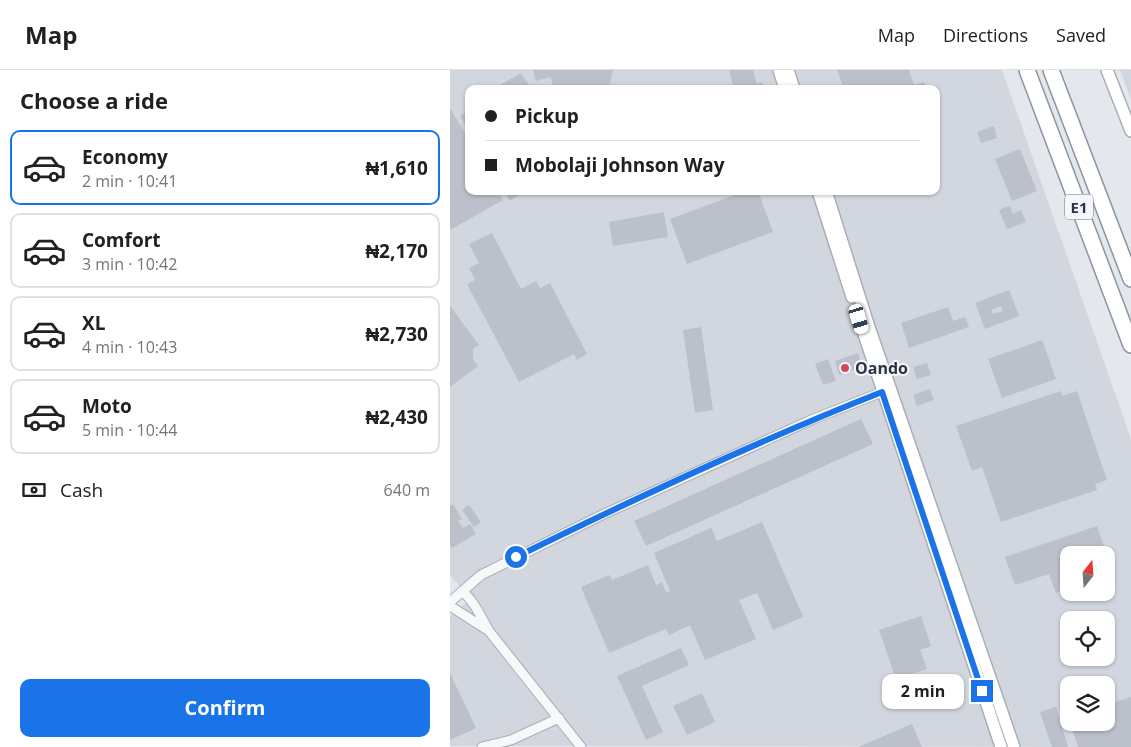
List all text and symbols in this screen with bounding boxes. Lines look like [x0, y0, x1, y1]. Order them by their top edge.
text: Map [25, 18, 77, 51]
text: Map [878, 23, 915, 47]
text: Directions [943, 23, 1028, 47]
text: Saved [1056, 23, 1106, 47]
text: Choose a ride [20, 85, 168, 115]
text: Pickup [515, 103, 579, 129]
text: Economy [82, 144, 168, 170]
icon: car [22, 145, 67, 190]
text: Mobolaji Johnson Way [515, 152, 725, 178]
text: ₦1,610 [365, 155, 428, 181]
text: 2 min · 10:41 [82, 170, 177, 192]
road number: E1 [1065, 194, 1093, 220]
text: Comfort [82, 227, 161, 253]
icon: car [22, 228, 67, 273]
text: ₦2,170 [365, 238, 428, 264]
text: 3 min · 10:42 [82, 253, 177, 275]
car [847, 302, 870, 336]
text: XL [82, 310, 105, 336]
icon: car [22, 311, 67, 356]
text: ₦2,730 [365, 321, 428, 347]
text: 4 min · 10:43 [82, 336, 177, 358]
place label: Oando [855, 357, 908, 379]
marker: Oando [839, 362, 851, 374]
text: Moto [82, 393, 132, 419]
icon: car [22, 394, 67, 439]
text: ₦2,430 [365, 404, 428, 430]
text: 5 min · 10:44 [82, 419, 177, 441]
icon: cash [20, 476, 48, 504]
text: Cash [60, 477, 103, 503]
text: 640 m [384, 479, 430, 501]
route start [505, 546, 527, 568]
north arrow [1060, 546, 1115, 601]
map controls [1060, 546, 1115, 731]
button: locate [1060, 611, 1115, 666]
callout: 2 min [882, 674, 964, 708]
button: layers [1060, 676, 1115, 731]
button: Confirm [20, 679, 430, 737]
text: 2 min [901, 680, 945, 702]
route end [971, 680, 993, 702]

